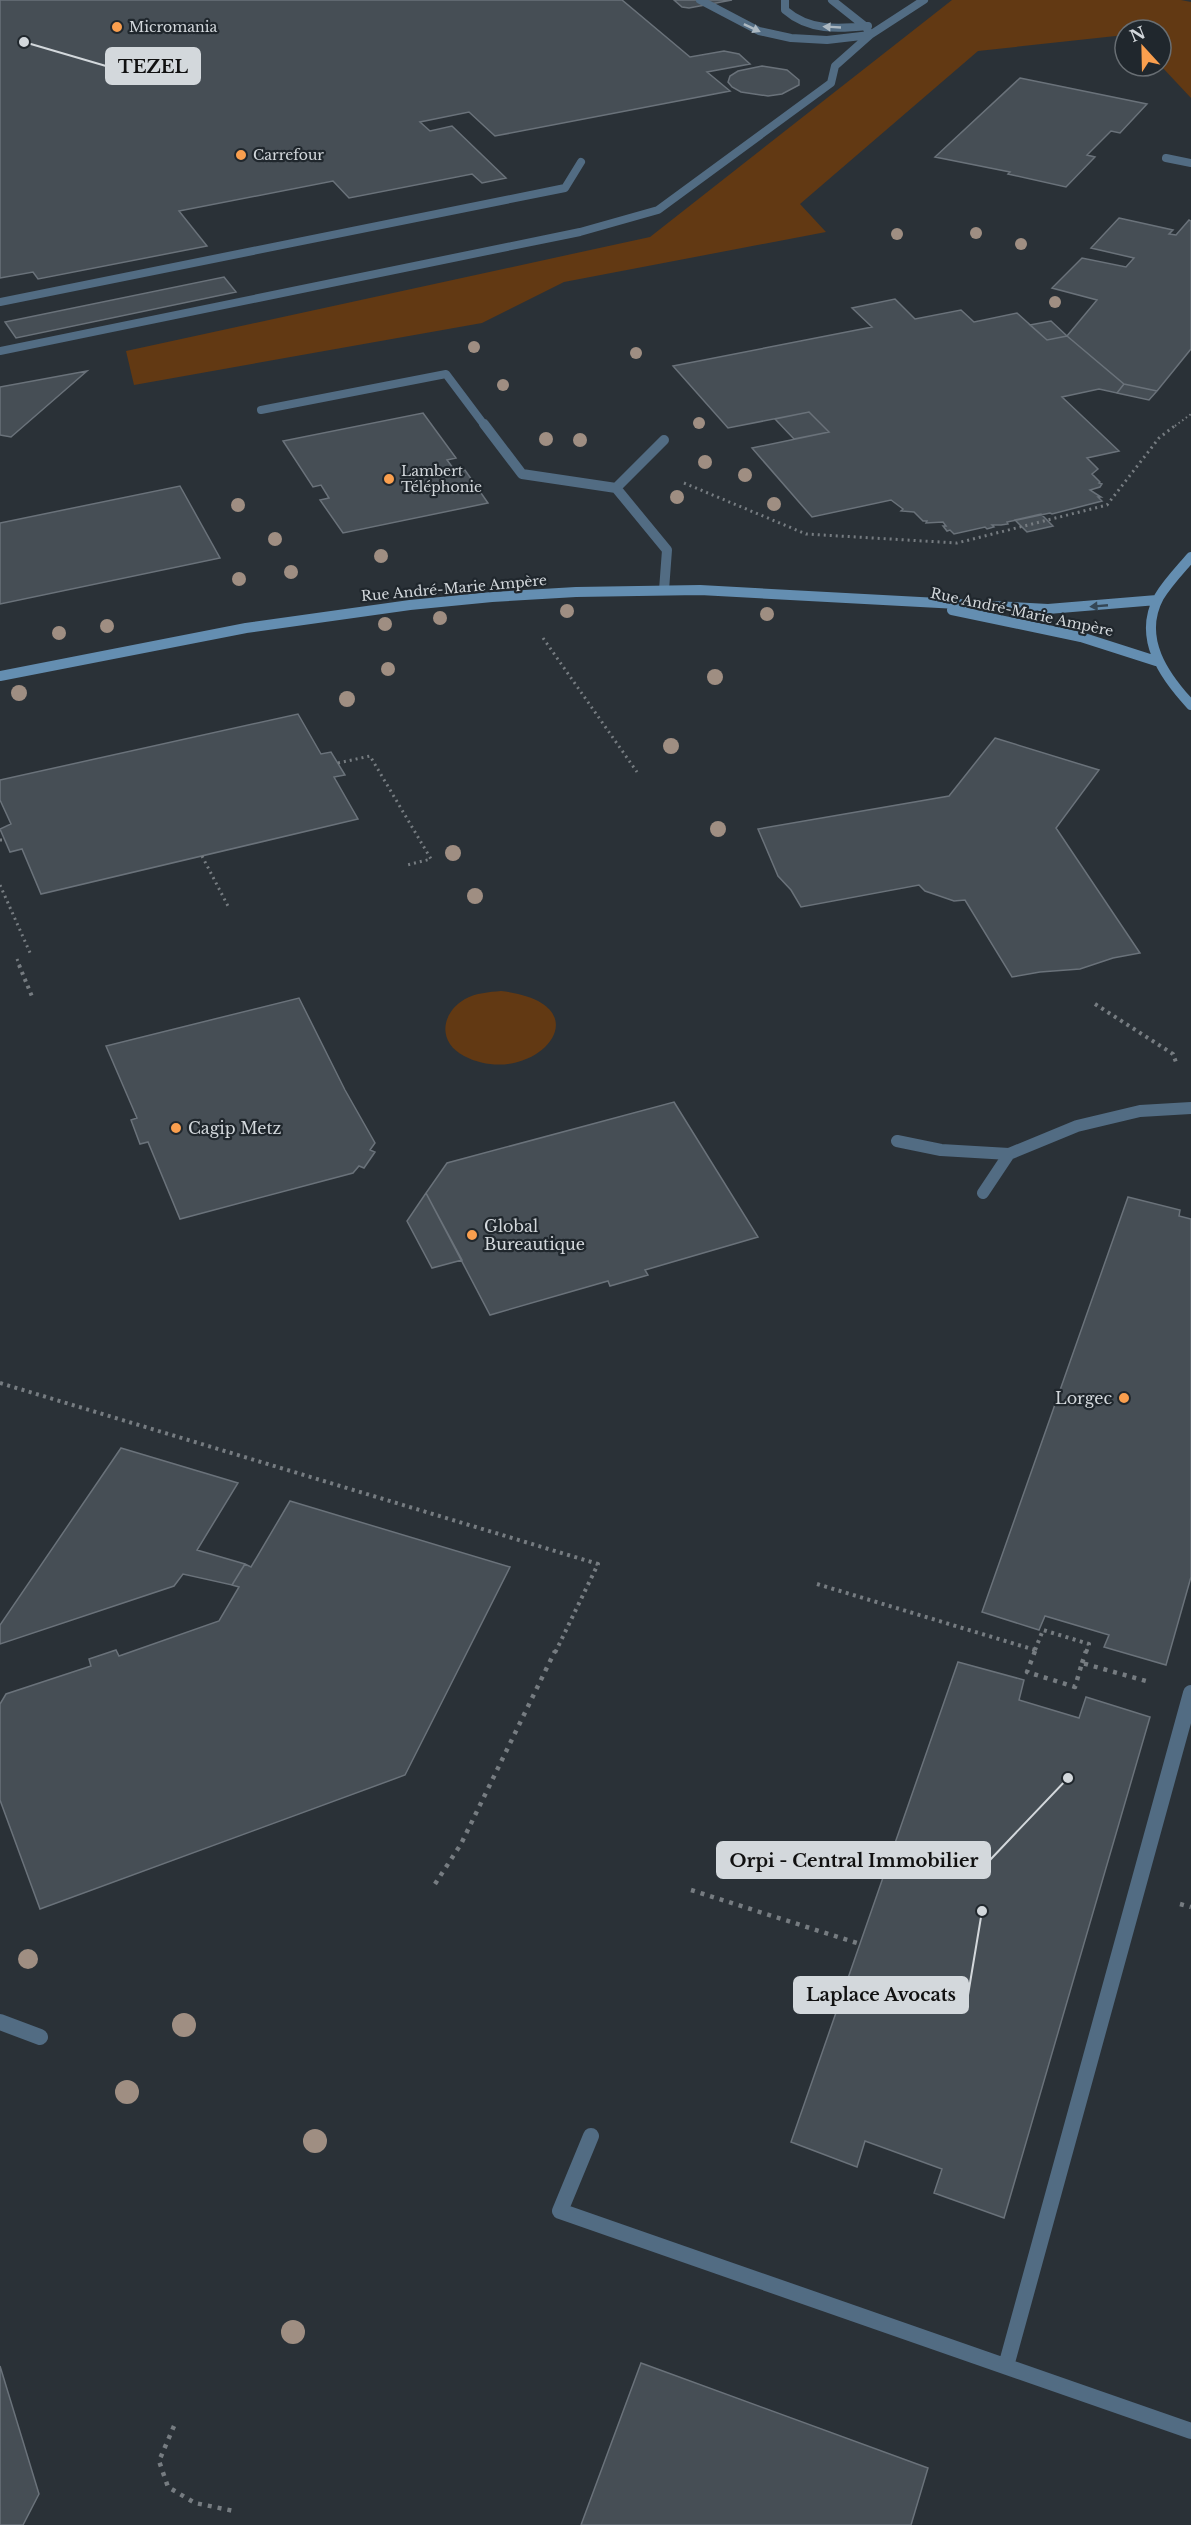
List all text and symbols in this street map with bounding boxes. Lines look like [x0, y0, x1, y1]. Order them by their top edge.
place label: Micromania [129, 18, 217, 36]
north arrow [1113, 18, 1173, 78]
marker: Micromania [110, 20, 124, 34]
text: N [1127, 22, 1148, 46]
one-way arrow [743, 23, 760, 32]
one-way arrow [822, 23, 841, 32]
callout: TEZEL [106, 48, 200, 84]
text: TEZEL [118, 56, 189, 78]
place label: Carrefour [253, 146, 324, 164]
marker: Carrefour [234, 148, 248, 162]
place label: Lambert Téléphonie [401, 462, 482, 496]
marker: Lambert Téléphonie [382, 472, 396, 486]
street label: Rue André-Marie Ampère [360, 571, 548, 605]
street label: Rue André-Marie Ampère [929, 584, 1115, 640]
one-way arrow [1090, 601, 1109, 611]
place label: Cagip Metz [188, 1118, 281, 1138]
marker: Cagip Metz [169, 1121, 183, 1135]
place label: Global Bureautique [484, 1216, 585, 1254]
marker: Global Bureautique [465, 1228, 479, 1242]
place label: Lorgec [1055, 1388, 1112, 1408]
marker: Lorgec [1117, 1391, 1131, 1405]
callout: Orpi - Central Immobilier [717, 1842, 990, 1878]
text: Orpi - Central Immobilier [730, 1850, 979, 1872]
callout: Laplace Avocats [794, 1977, 968, 2013]
text: Laplace Avocats [806, 1984, 956, 2006]

